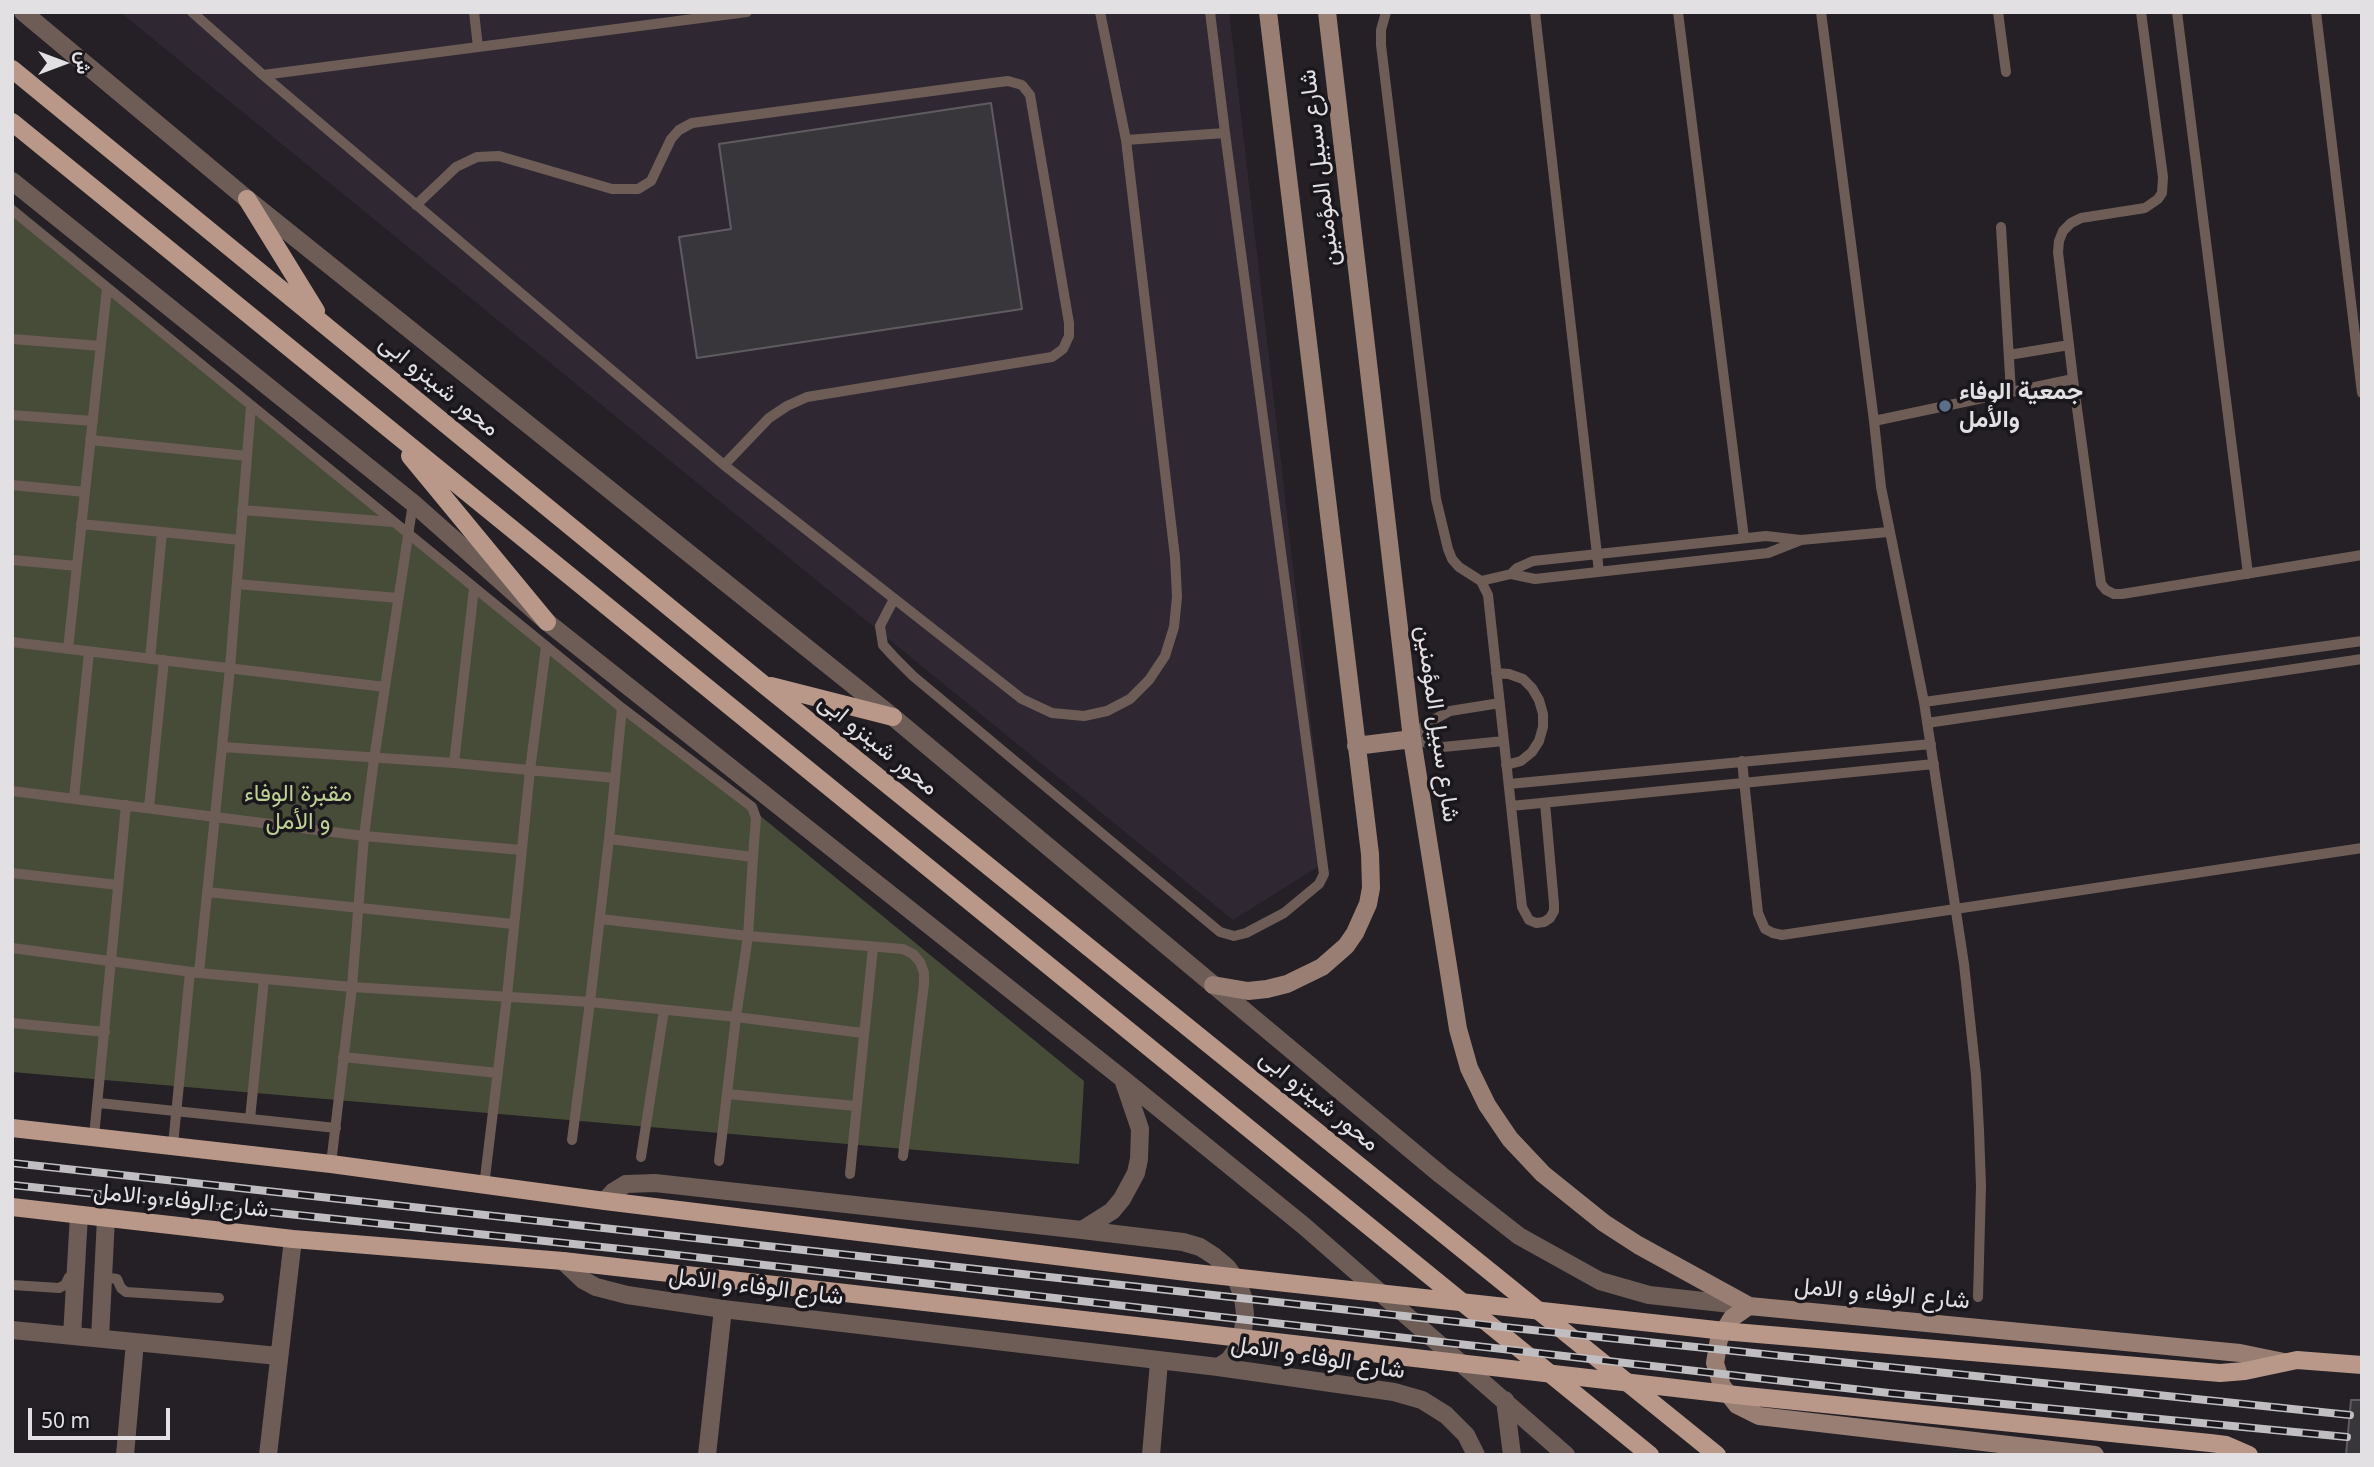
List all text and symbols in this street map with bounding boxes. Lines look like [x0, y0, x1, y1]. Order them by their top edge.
north arrow [28, 28, 98, 98]
text: ش [71, 52, 97, 74]
street label: شارع سبيل المؤمنين [1294, 68, 1346, 268]
street label: محور شينزو ابى [373, 329, 505, 443]
place label: جمعية الوفاء والأمل [1959, 378, 2083, 434]
marker: جمعية الوفاء والأمل [1937, 398, 1953, 414]
street label: شارع سبيل المؤمنين [1409, 624, 1465, 824]
street label: محور شينزو ابى [812, 688, 944, 802]
park label: مقبرة الوفاء و الأمل [244, 780, 352, 836]
street label: محور شينزو ابى [1253, 1044, 1385, 1158]
street label: شارع الوفاء و الامل [92, 1177, 270, 1225]
street label: شارع الوفاء و الامل [667, 1262, 845, 1312]
street label: شارع الوفاء و الامل [1793, 1272, 1971, 1316]
street label: شارع الوفاء و الامل [1229, 1330, 1407, 1386]
scale bar [32, 1394, 173, 1438]
text: 50 m [41, 1406, 90, 1434]

